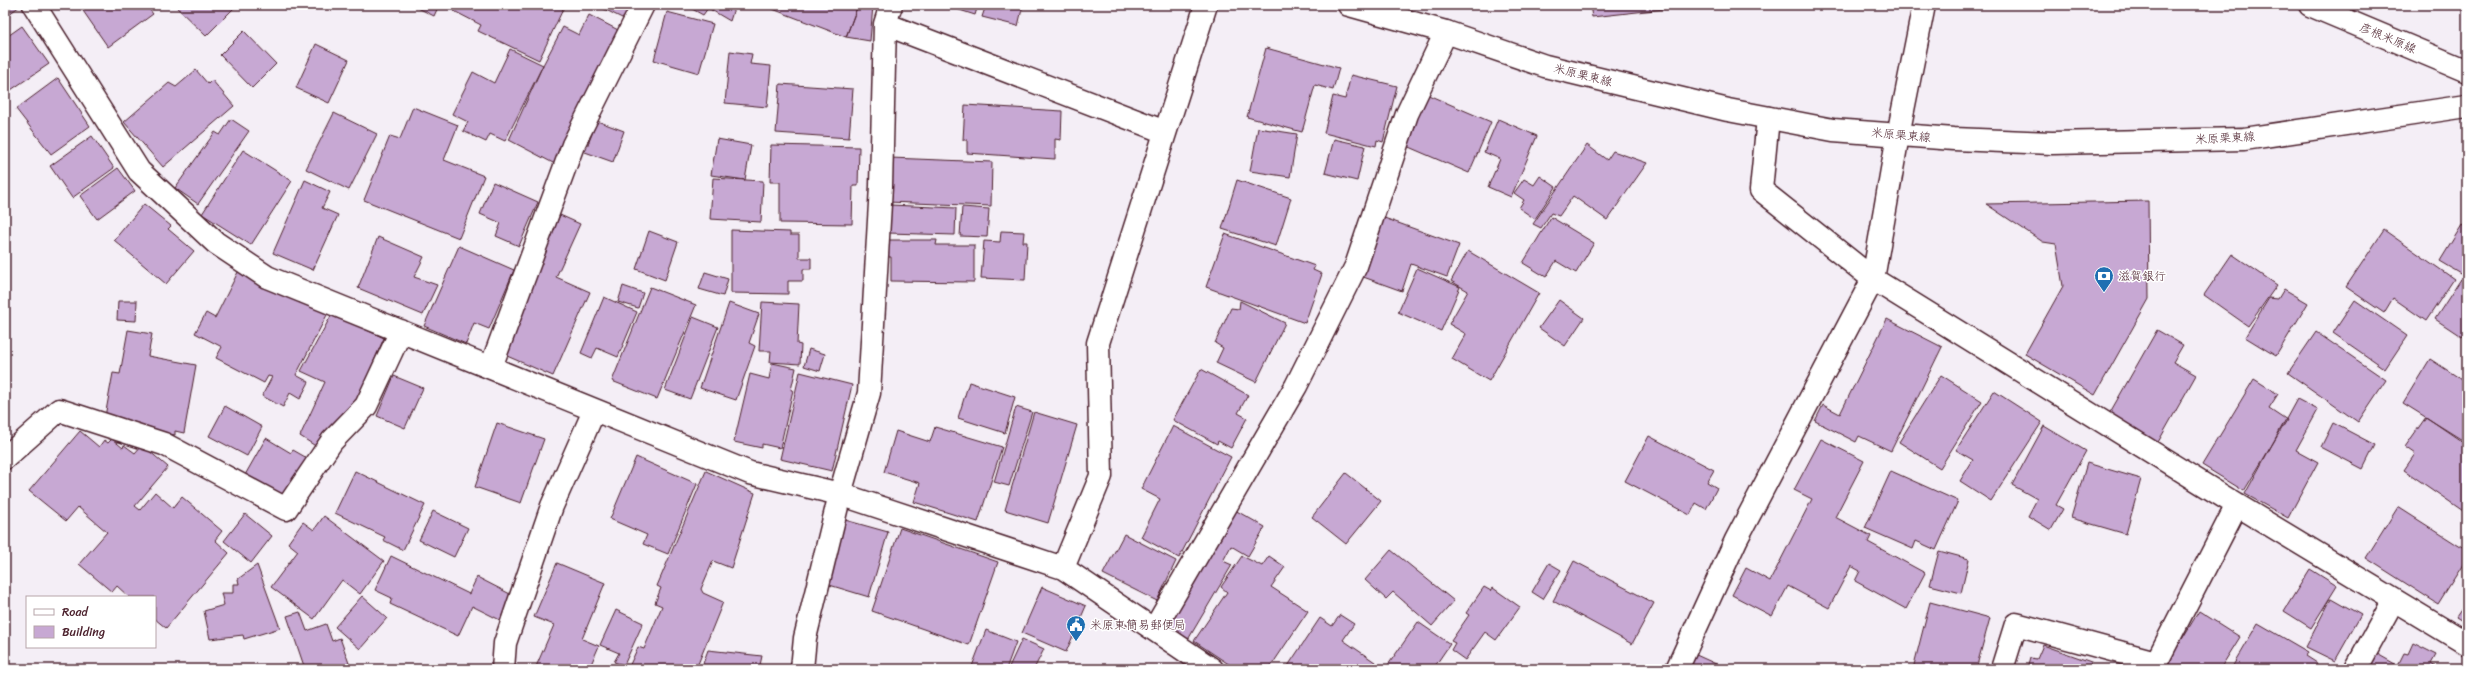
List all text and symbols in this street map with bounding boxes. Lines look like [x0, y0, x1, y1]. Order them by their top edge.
street label: 彦根米原線 [2356, 16, 2420, 60]
street label: 米原栗東線 [1551, 57, 1615, 93]
street label: 米原栗東線 [1870, 121, 1932, 149]
street label: 米原栗東線 [2194, 125, 2256, 151]
bank icon: 滋賀銀行 [2093, 265, 2115, 293]
place label: 滋賀銀行 [2118, 265, 2166, 287]
legend [26, 596, 156, 648]
text: Road [62, 601, 89, 623]
public building icon: 米原東簡易郵便局 [1065, 614, 1087, 642]
place label: 米原東簡易郵便局 [1090, 614, 1186, 636]
text: Building [62, 621, 105, 643]

